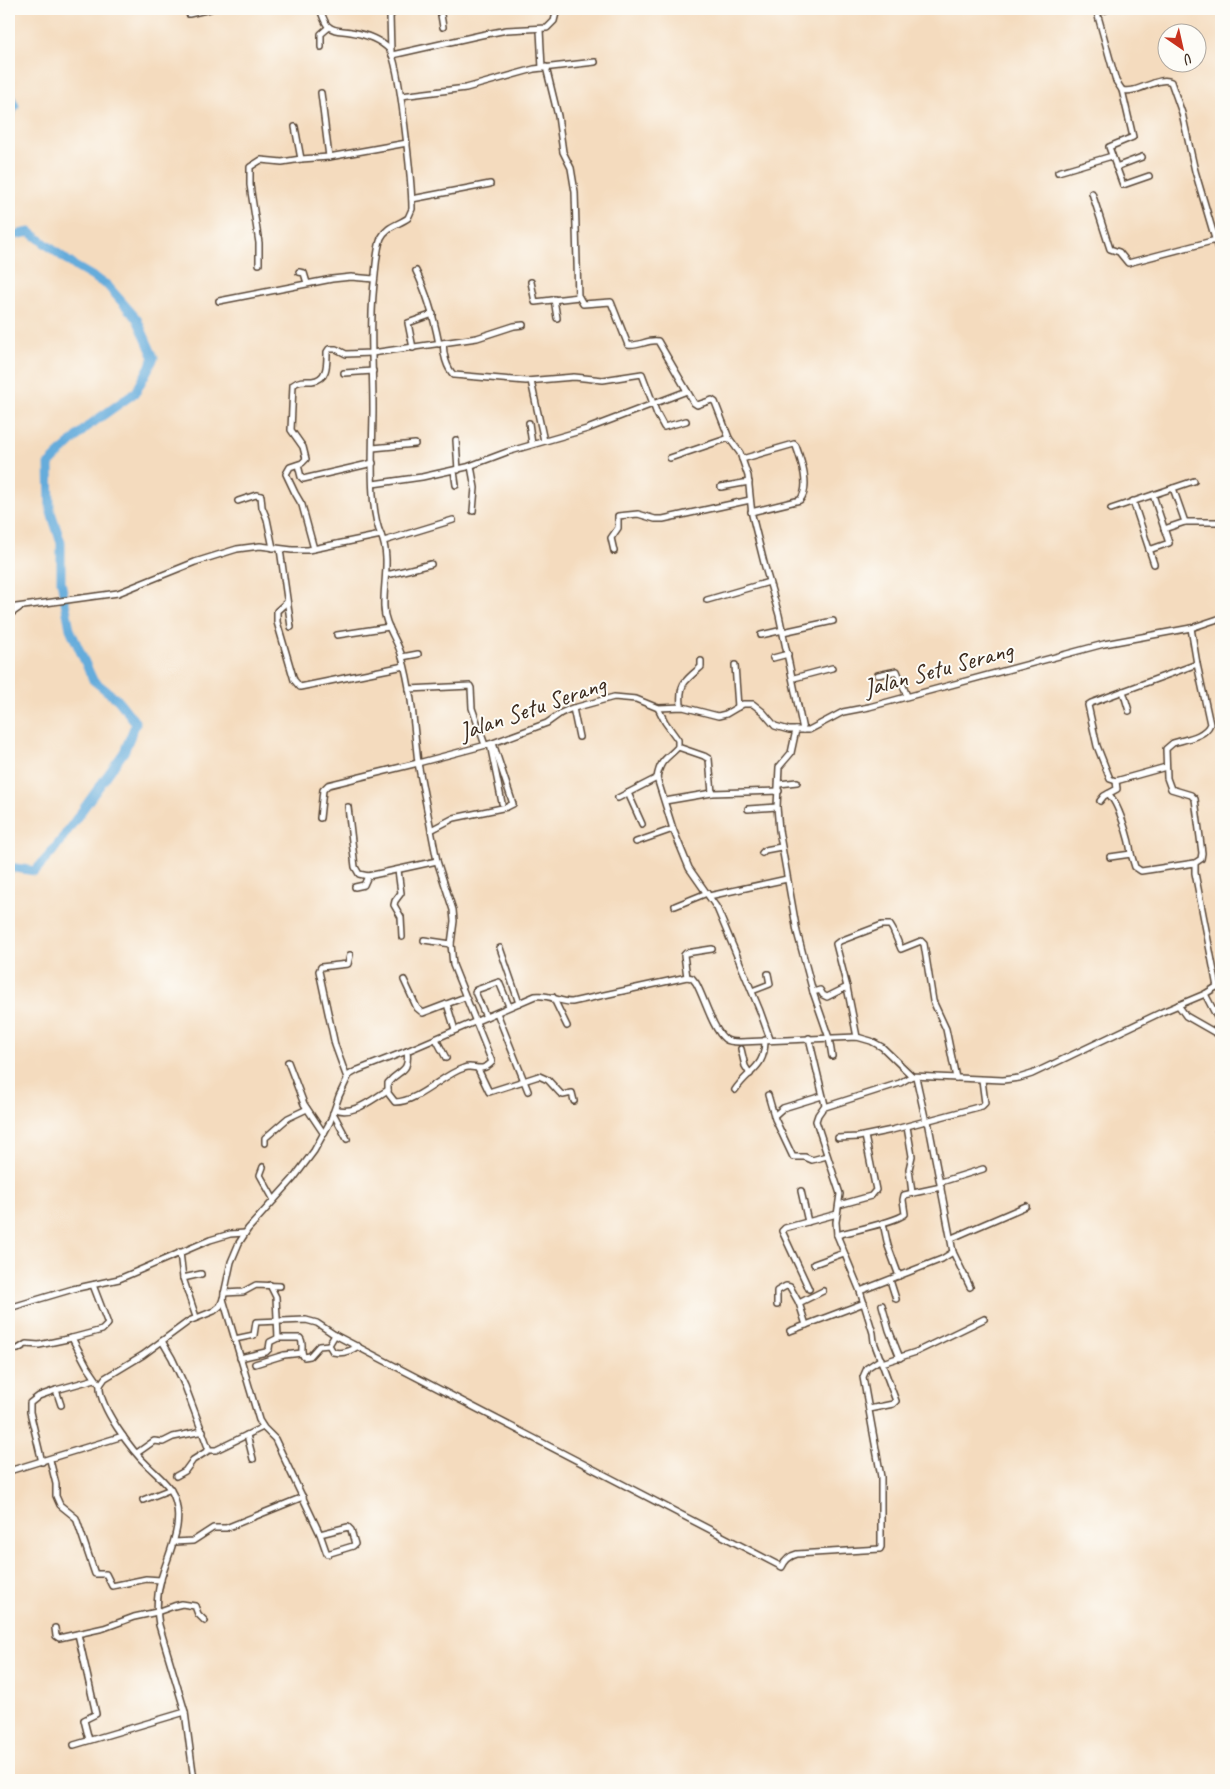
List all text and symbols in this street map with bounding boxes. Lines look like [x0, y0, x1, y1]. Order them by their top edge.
north arrow [1158, 22, 1208, 72]
text: U [1179, 49, 1197, 69]
street label: Jalan Setu Serang [859, 633, 1018, 704]
street label: Jalan Setu Serang [454, 667, 612, 748]

